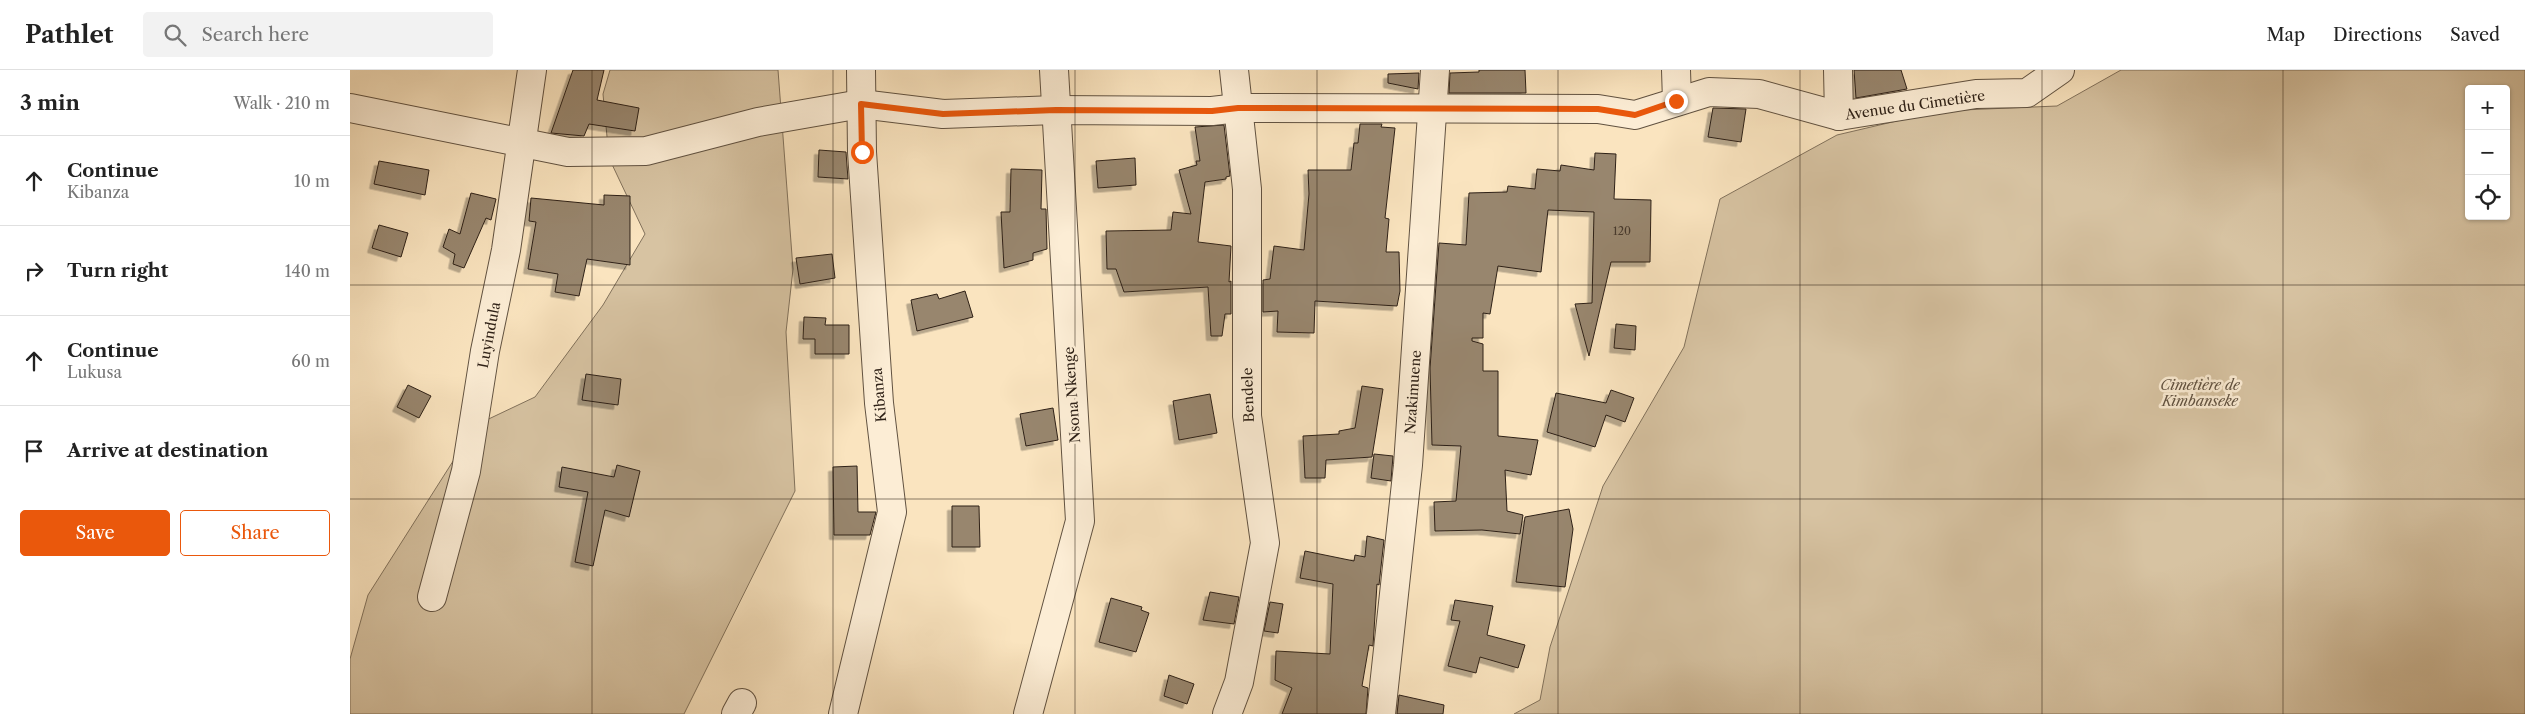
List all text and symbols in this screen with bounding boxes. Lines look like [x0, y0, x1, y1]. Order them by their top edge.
search box [143, 12, 493, 57]
text: Pathlet [25, 20, 113, 49]
icon: search [161, 21, 189, 49]
text: Search here [201, 23, 309, 46]
text: Map [2266, 24, 2305, 46]
text: Directions [2333, 24, 2422, 46]
text: Saved [2450, 24, 2500, 46]
map controls [2465, 85, 2510, 220]
button: + [2465, 85, 2510, 130]
street label: Avenue du Cimetière [1843, 86, 1986, 124]
text: 3 min [20, 90, 80, 115]
route end [1665, 90, 1688, 113]
text: Walk · 210 m [234, 93, 330, 113]
button: − [2465, 130, 2510, 175]
route start [851, 141, 874, 164]
text: Continue [67, 159, 159, 182]
icon: ahead [20, 167, 48, 195]
text: 10 m [294, 171, 330, 191]
button: locate [2465, 175, 2510, 220]
text: Kibanza [67, 182, 129, 202]
house number: 120 [1613, 224, 1631, 238]
icon: right [20, 257, 48, 285]
text: Turn right [67, 259, 168, 282]
text: 140 m [285, 261, 330, 281]
street label: Luyindula [474, 300, 504, 370]
text: Continue [67, 339, 159, 362]
street label: Nsona Nkenge [1060, 346, 1084, 444]
icon: ahead [20, 347, 48, 375]
street label: Nzakimuene [1401, 349, 1425, 435]
text: 60 m [291, 351, 330, 371]
text: Lukusa [67, 362, 122, 382]
street label: Kibanza [868, 367, 890, 423]
street label: Bendele [1238, 367, 1258, 423]
park label: Cimetière de Kimbanseke [2160, 376, 2241, 410]
icon: arrive [20, 437, 48, 465]
text: Arrive at destination [67, 439, 268, 462]
button: Save [20, 510, 170, 556]
button: Share [180, 510, 330, 556]

